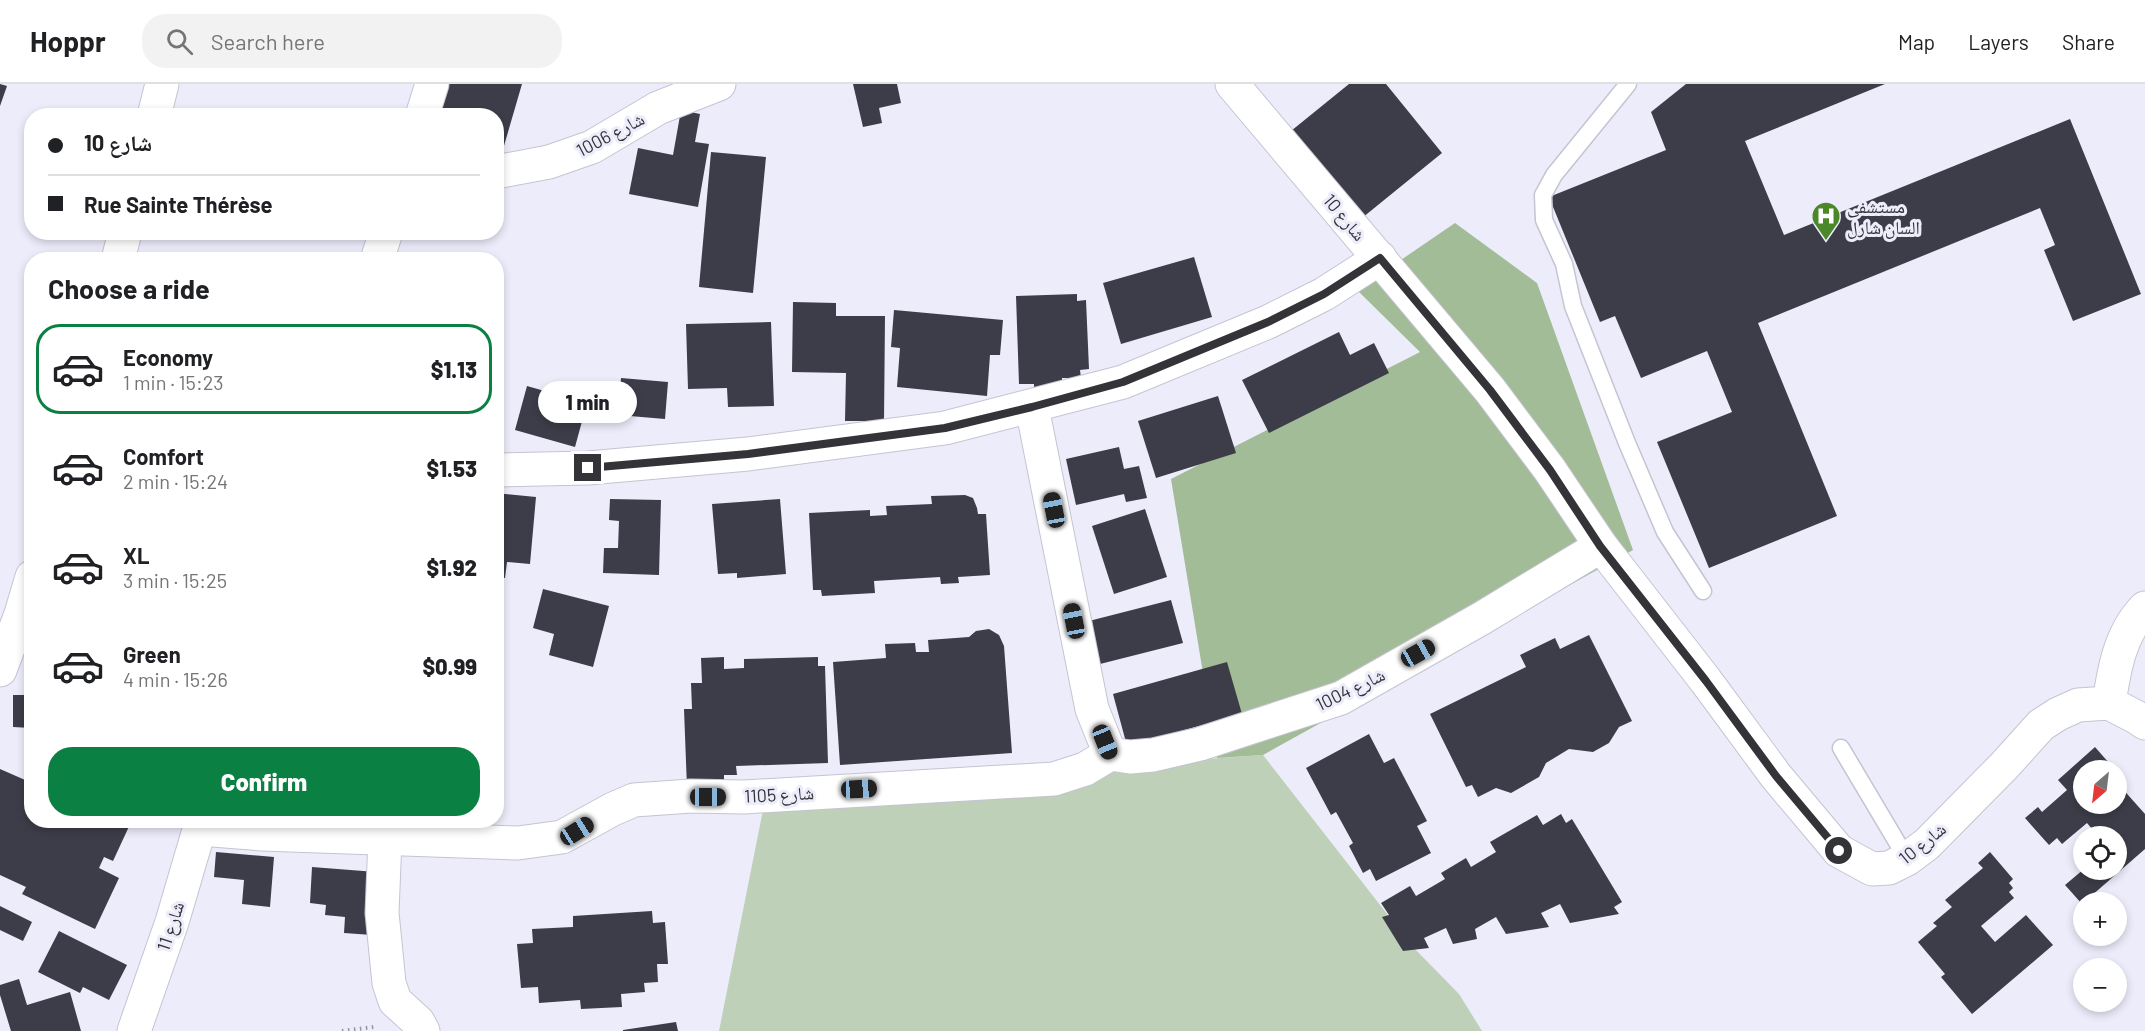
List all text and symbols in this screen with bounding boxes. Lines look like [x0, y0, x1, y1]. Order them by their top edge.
search box [142, 14, 562, 68]
text: Hoppr [30, 24, 106, 58]
icon: search [163, 25, 196, 58]
text: Search here [211, 28, 325, 54]
text: Map [1898, 29, 1935, 54]
text: Layers [1968, 29, 2029, 54]
text: Share [2062, 29, 2115, 54]
street label: شارع 1006 [572, 107, 648, 162]
text: شارع 10 [84, 129, 152, 155]
street label: شارع 10 [1318, 189, 1371, 246]
text: Rue Sainte Thérèse [84, 191, 273, 217]
place label: مستشفى السان شارل [1847, 195, 1920, 239]
hospital icon: مستشفى السان شارل [1810, 200, 1842, 242]
text: Choose a ride [48, 272, 210, 304]
icon: car [51, 342, 105, 396]
text: Economy [123, 344, 213, 370]
text: $1.13 [431, 356, 477, 382]
text: 1 min · 15:23 [123, 370, 224, 394]
callout: 1 min [538, 381, 638, 423]
text: 1 min [566, 390, 609, 414]
icon: car [51, 441, 105, 495]
text: Comfort [123, 443, 204, 469]
route end [574, 454, 601, 481]
text: $1.53 [427, 455, 477, 481]
text: 2 min · 15:24 [123, 469, 228, 493]
car [1042, 491, 1066, 529]
icon: car [51, 540, 105, 594]
text: XL [123, 542, 149, 568]
text: $1.92 [426, 554, 477, 580]
text: 3 min · 15:25 [123, 568, 227, 592]
car [1062, 602, 1086, 640]
car [1398, 636, 1438, 670]
icon: car [51, 639, 105, 693]
text: Green [123, 641, 181, 667]
text: $0.99 [422, 653, 477, 679]
street label: شارع 1004 [1312, 663, 1389, 716]
text: 4 min · 15:26 [123, 667, 228, 691]
car [1090, 722, 1120, 762]
button: Confirm [48, 747, 480, 816]
north arrow [2073, 760, 2127, 814]
map controls [2073, 760, 2127, 1012]
car [841, 779, 877, 799]
street label: شارع 1105 [744, 781, 815, 808]
car [690, 788, 726, 806]
car [557, 814, 597, 848]
street label: شارع 10 [1894, 817, 1951, 869]
button: locate [2073, 826, 2127, 880]
route start [1825, 837, 1852, 864]
button: + [2073, 892, 2127, 946]
street label: شارع 11 [152, 899, 189, 954]
button: − [2073, 958, 2127, 1012]

